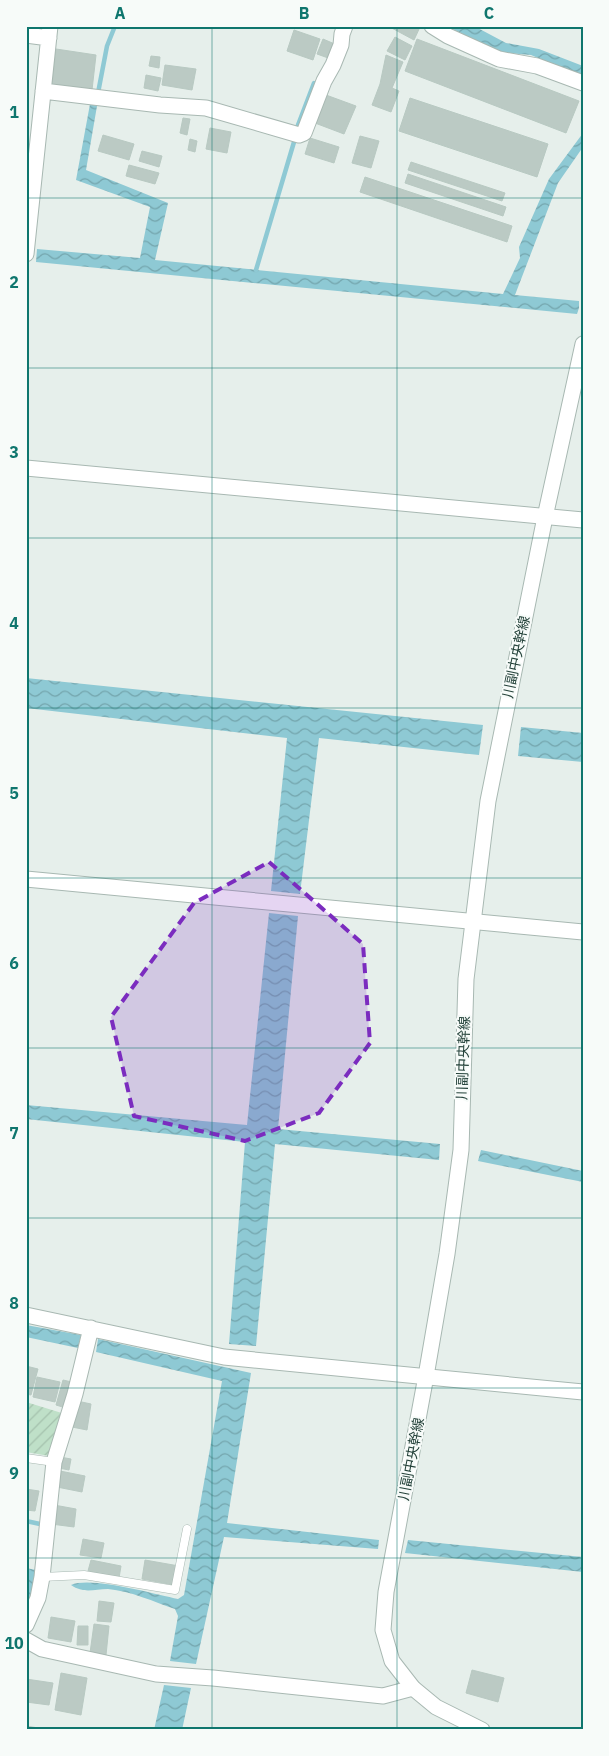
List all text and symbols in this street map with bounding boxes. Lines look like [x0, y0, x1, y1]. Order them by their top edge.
text: A [115, 3, 126, 23]
text: B [299, 3, 310, 23]
text: C [484, 3, 494, 23]
text: 1 [9, 102, 19, 122]
text: 2 [9, 272, 19, 292]
text: 3 [9, 442, 19, 462]
text: 4 [9, 613, 19, 633]
street label: 川副中央幹線 [498, 614, 534, 700]
text: 5 [9, 783, 19, 803]
text: 6 [9, 953, 19, 973]
street label: 川副中央幹線 [453, 1016, 473, 1100]
text: 7 [9, 1123, 19, 1143]
text: 8 [9, 1293, 19, 1313]
street label: 川副中央幹線 [394, 1416, 428, 1502]
text: 9 [9, 1463, 19, 1483]
text: 10 [4, 1633, 24, 1653]

